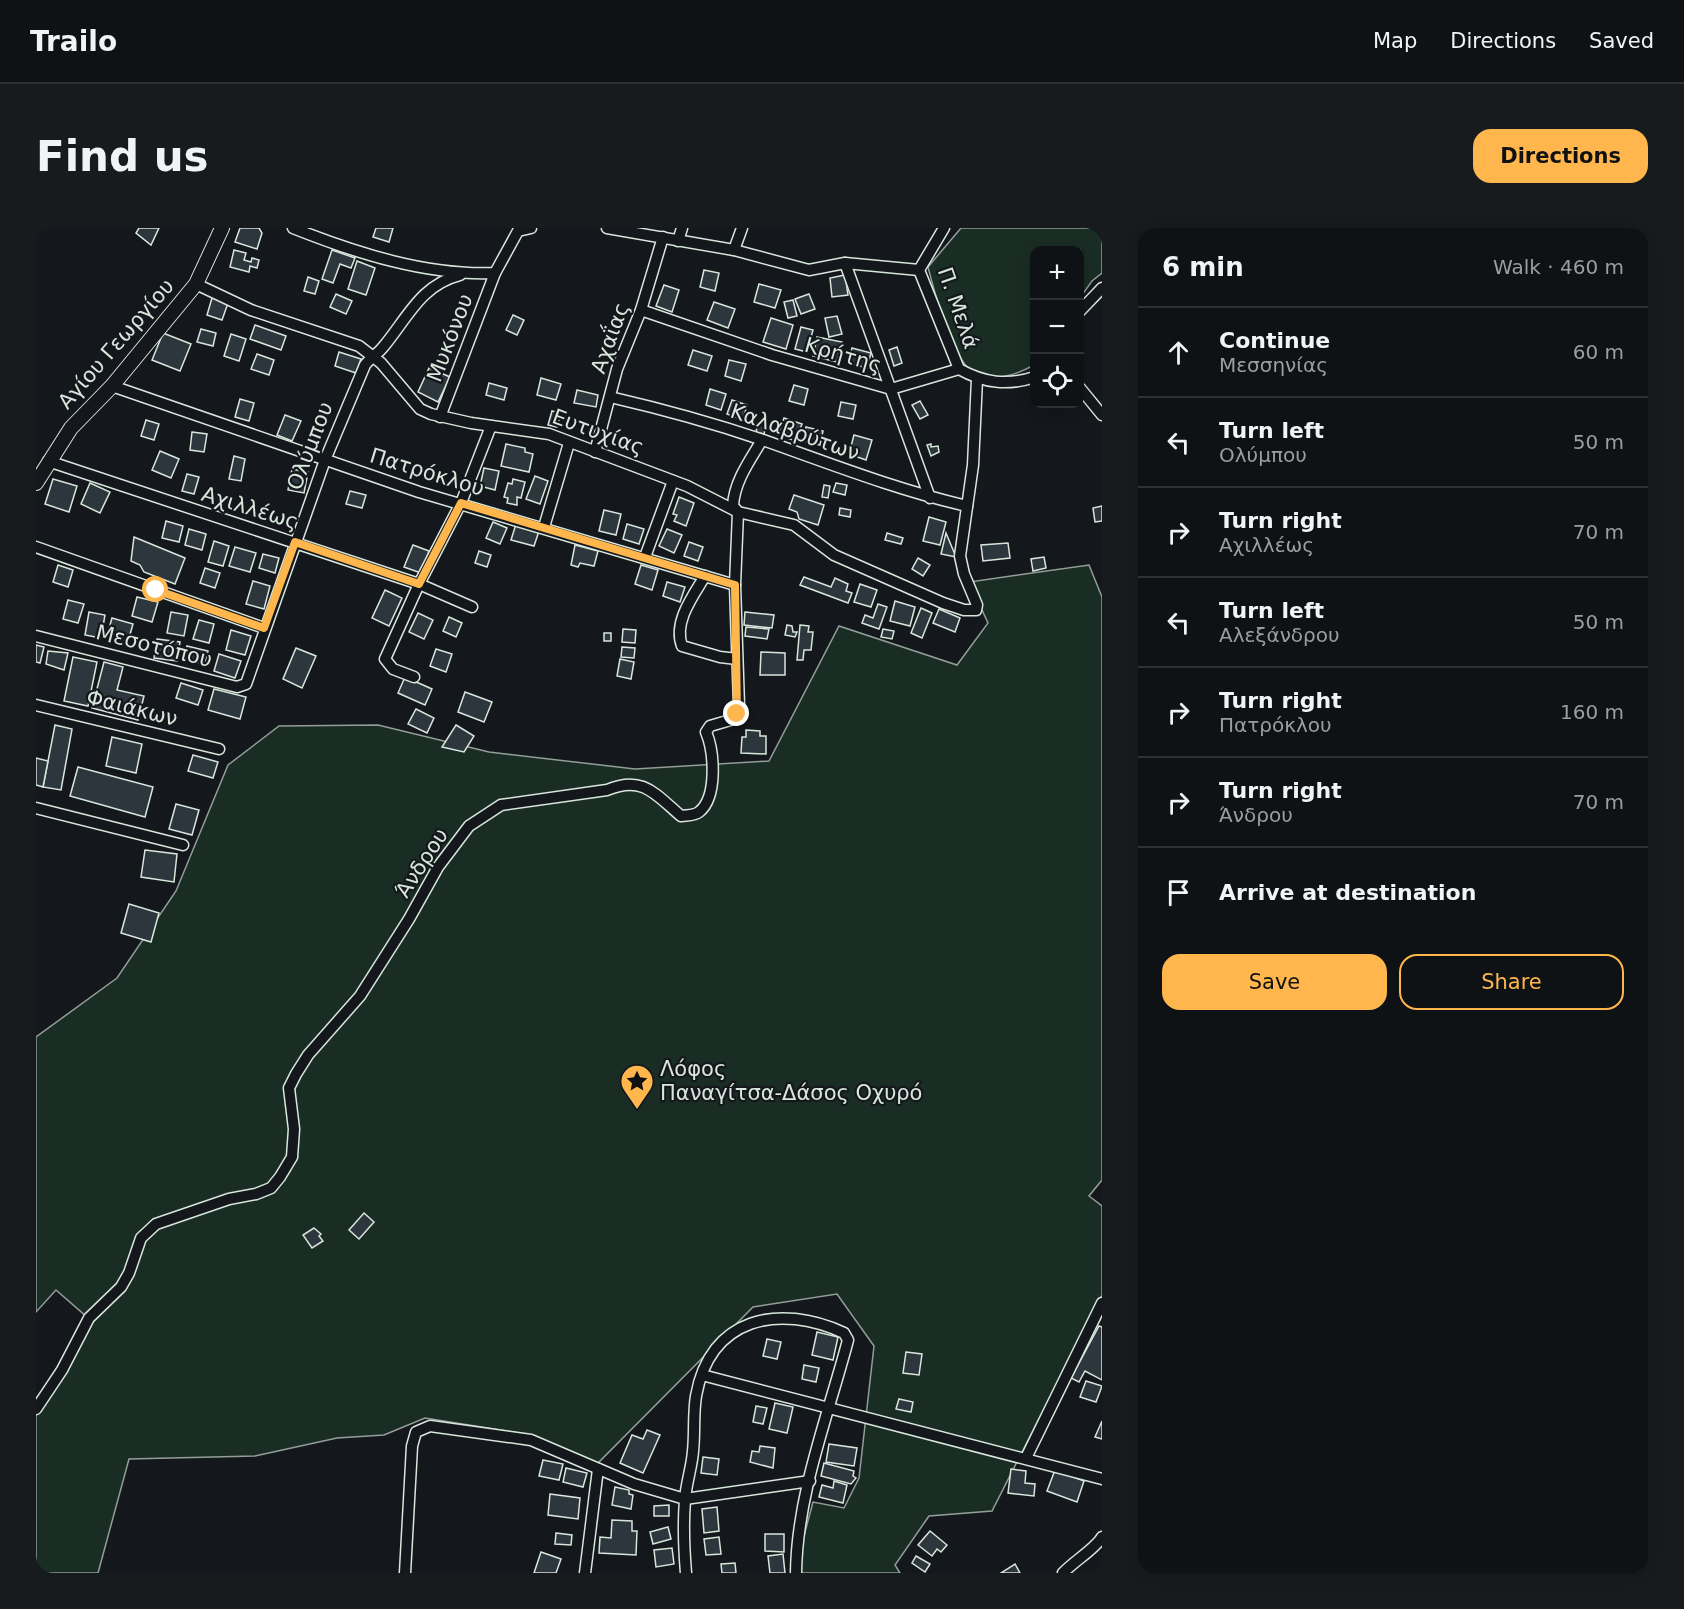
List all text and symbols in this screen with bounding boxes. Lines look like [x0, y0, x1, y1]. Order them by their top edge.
text: Trailo [30, 25, 117, 58]
text: Map [1373, 29, 1417, 53]
text: Directions [1450, 29, 1556, 53]
text: Saved [1589, 29, 1654, 53]
button: Directions [1473, 129, 1648, 183]
text: Find us [36, 132, 209, 181]
map controls [1030, 246, 1084, 408]
button: + [1030, 246, 1084, 300]
text: 6 min [1162, 252, 1244, 282]
text: Walk · 460 m [1493, 255, 1624, 279]
street label: Π. Μελά [933, 264, 983, 352]
street label: Αγίου Γεωργίου [53, 274, 179, 414]
street label: Μυκόνου [422, 291, 478, 385]
street label: Αχαΐας [584, 299, 634, 377]
button: − [1030, 300, 1084, 354]
text: Continue [1219, 328, 1330, 353]
street label: Κρήτης [802, 333, 884, 377]
icon: ahead [1162, 336, 1195, 369]
text: 60 m [1573, 340, 1624, 364]
text: Μεσσηνίας [1219, 353, 1328, 377]
button: locate [1030, 354, 1084, 408]
street label: Ολύμπου [282, 399, 338, 493]
street label: Καλαβρύτων [727, 399, 863, 465]
street label: Ευτυχίας [549, 404, 647, 460]
text: Turn left [1219, 418, 1324, 443]
icon: left [1162, 426, 1195, 459]
text: 50 m [1573, 430, 1624, 454]
street label: Πατρόκλου [367, 443, 487, 501]
text: Ολύμπου [1219, 443, 1307, 467]
street label: Αχιλλέως [199, 482, 301, 534]
text: Turn right [1219, 508, 1342, 533]
icon: right [1162, 516, 1195, 549]
text: 70 m [1573, 520, 1624, 544]
text: Αχιλλέως [1219, 533, 1314, 557]
route start [142, 576, 168, 602]
text: Turn left [1219, 598, 1324, 623]
icon: left [1162, 606, 1195, 639]
text: 50 m [1573, 610, 1624, 634]
street label: Μεσοτόπου [93, 620, 215, 672]
text: Αλεξάνδρου [1219, 623, 1340, 647]
street label: Φαιάκων [84, 685, 180, 731]
text: Turn right [1219, 688, 1342, 713]
icon: right [1162, 696, 1195, 729]
route end [723, 700, 749, 726]
text: 160 m [1560, 700, 1624, 724]
text: Πατρόκλου [1219, 713, 1332, 737]
text: Turn right [1219, 778, 1342, 803]
icon: right [1162, 786, 1195, 819]
text: 70 m [1573, 790, 1624, 814]
text: Άνδρου [1219, 803, 1293, 827]
street label: Άνδρου [391, 824, 453, 902]
icon: arrive [1162, 876, 1195, 909]
text: Arrive at destination [1219, 880, 1476, 905]
button: Save [1162, 954, 1387, 1010]
button: Share [1399, 954, 1624, 1010]
place label: Λόφος Παναγίτσα-Δάσος Οχυρό [660, 1057, 922, 1105]
place icon: Λόφος Παναγίτσα-Δάσος Οχυρό [619, 1063, 655, 1110]

